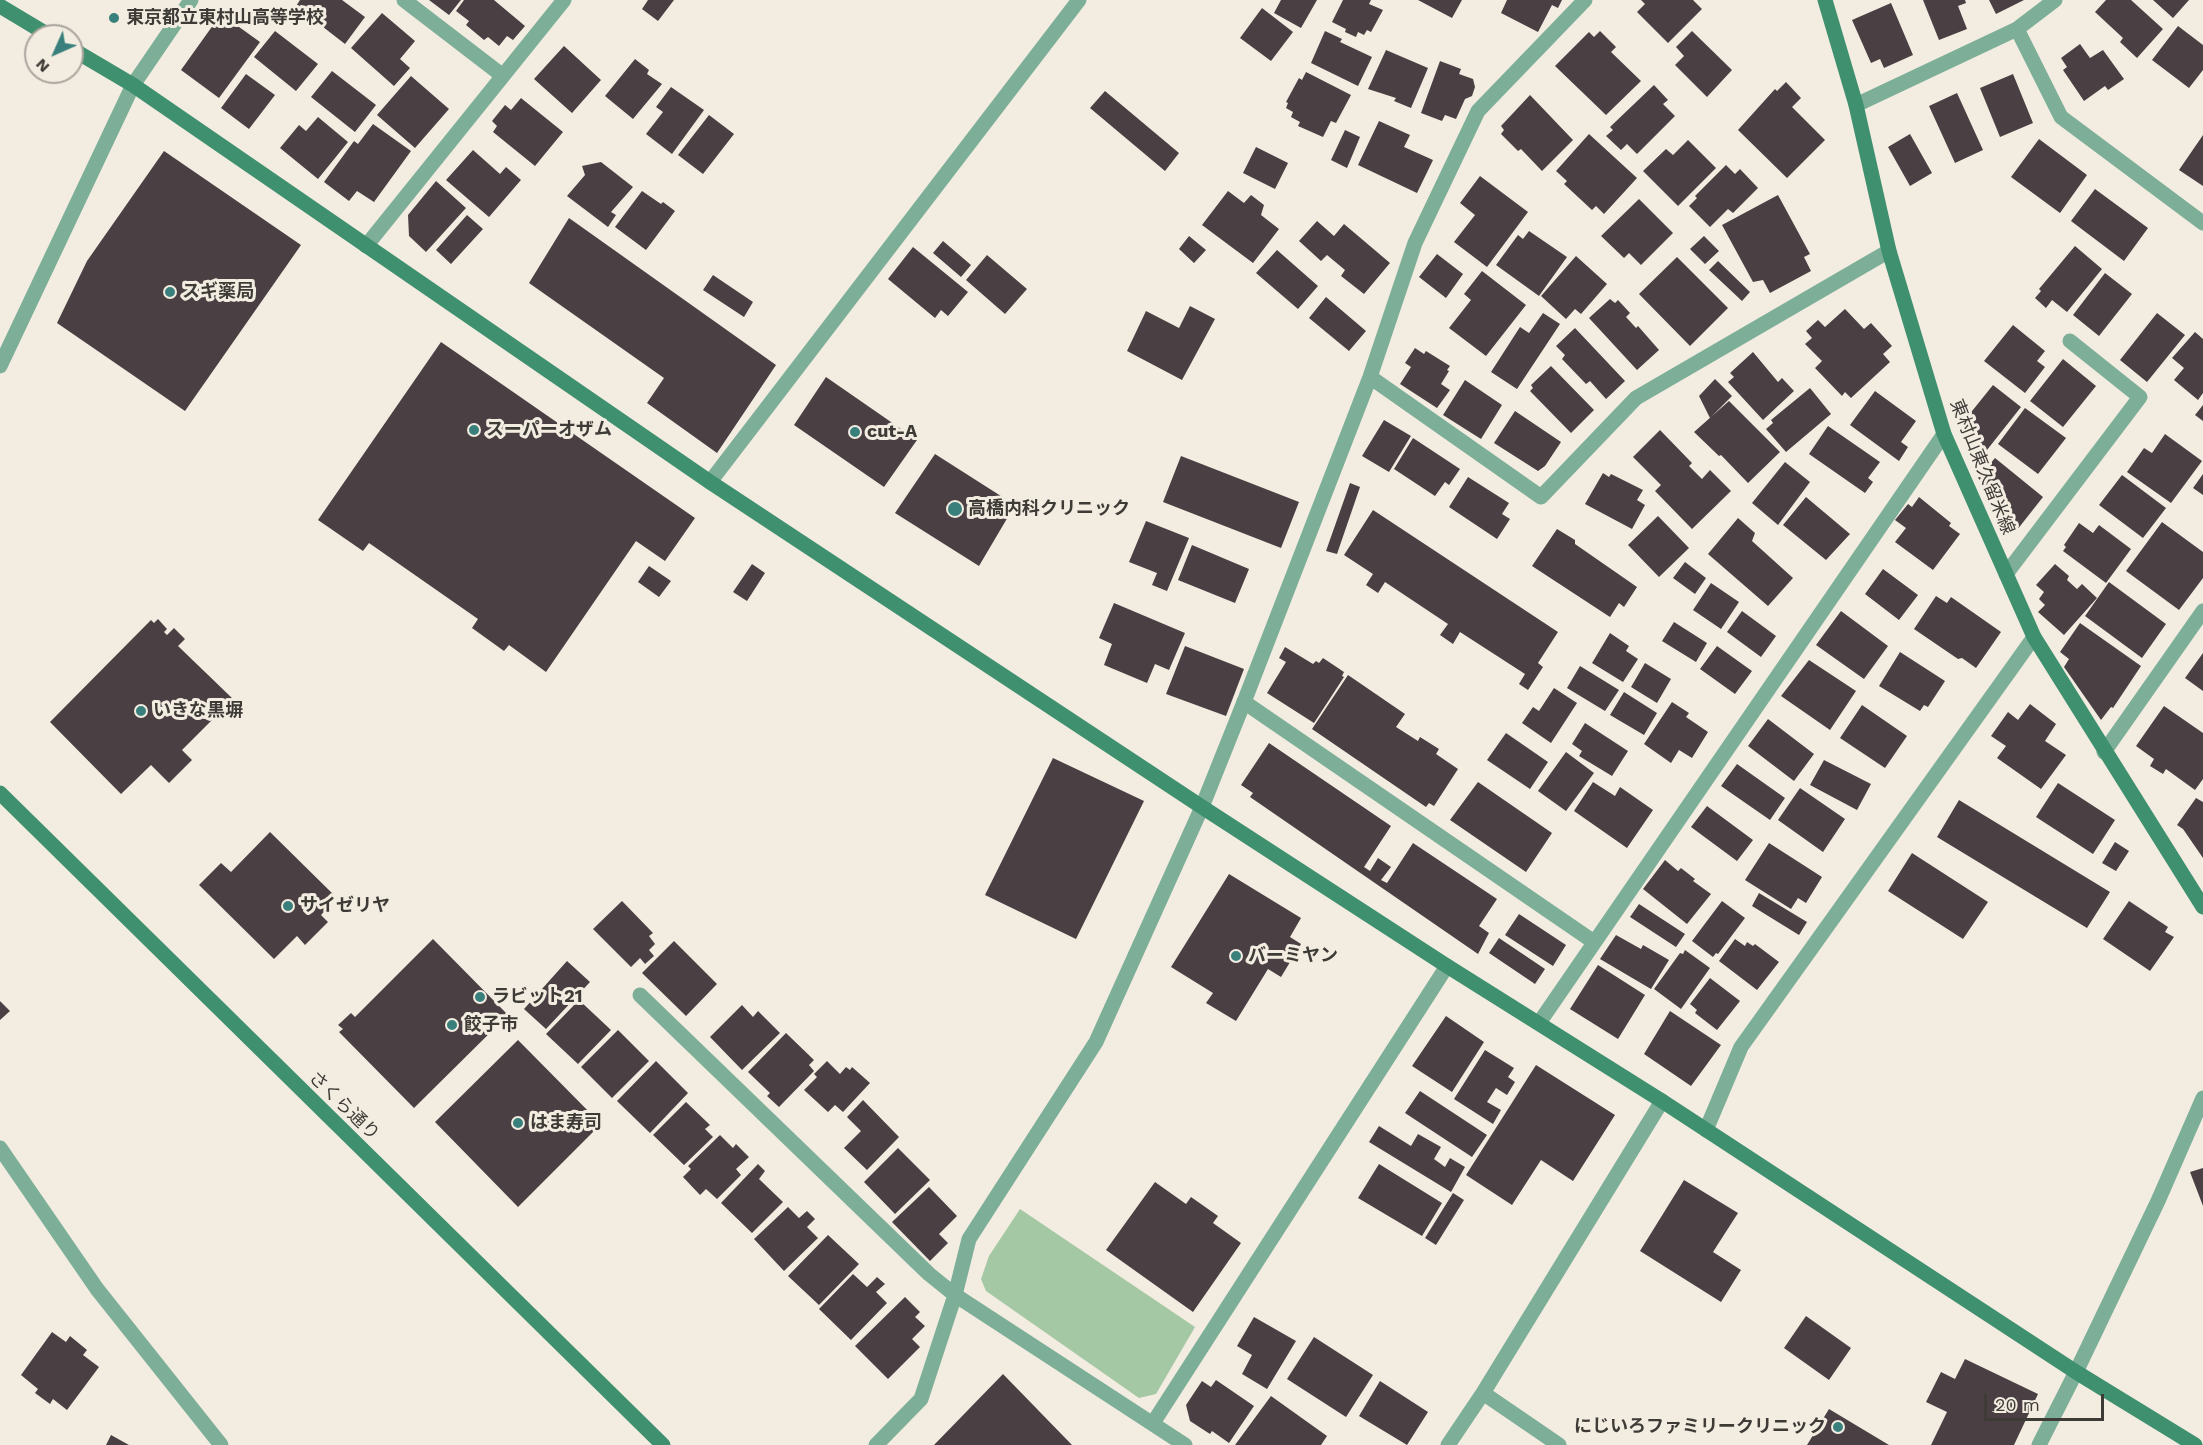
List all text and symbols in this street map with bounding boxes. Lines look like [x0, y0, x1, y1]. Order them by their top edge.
place label: 東京都立東村山高等学校 [126, 7, 324, 29]
marker: 東京都立東村山高等学校 [107, 11, 121, 25]
north arrow [24, 24, 84, 84]
text: N [31, 55, 53, 77]
place label: スギ薬局 [182, 281, 254, 303]
marker: スギ薬局 [163, 285, 177, 299]
street label: 東村山東久留米線 [1945, 396, 2019, 538]
place label: スーパーオザム [486, 419, 612, 441]
place label: cut-A [867, 421, 917, 443]
marker: スーパーオザム [467, 423, 481, 437]
marker: cut-A [848, 425, 862, 439]
place label: 高橋内科クリニック [968, 498, 1130, 520]
marker: 高橋内科クリニック [946, 500, 964, 518]
place label: いきな黒塀 [153, 700, 243, 722]
marker: いきな黒塀 [134, 704, 148, 718]
place label: サイゼリヤ [300, 895, 390, 917]
marker: サイゼリヤ [281, 899, 295, 913]
place label: バーミヤン [1248, 945, 1338, 967]
marker: バーミヤン [1229, 949, 1243, 963]
place label: ラビット21 [492, 986, 582, 1008]
marker: ラビット21 [473, 990, 487, 1004]
place label: 餃子市 [464, 1014, 518, 1036]
marker: 餃子市 [445, 1018, 459, 1032]
street label: さくら通り [304, 1067, 384, 1145]
place label: はま寿司 [530, 1112, 602, 1134]
marker: はま寿司 [511, 1116, 525, 1130]
scale bar [1987, 1382, 2107, 1420]
text: 20 m [1995, 1394, 2040, 1415]
place label: にじいろファミリークリニック [1574, 1416, 1826, 1438]
marker: にじいろファミリークリニック [1831, 1420, 1845, 1434]

